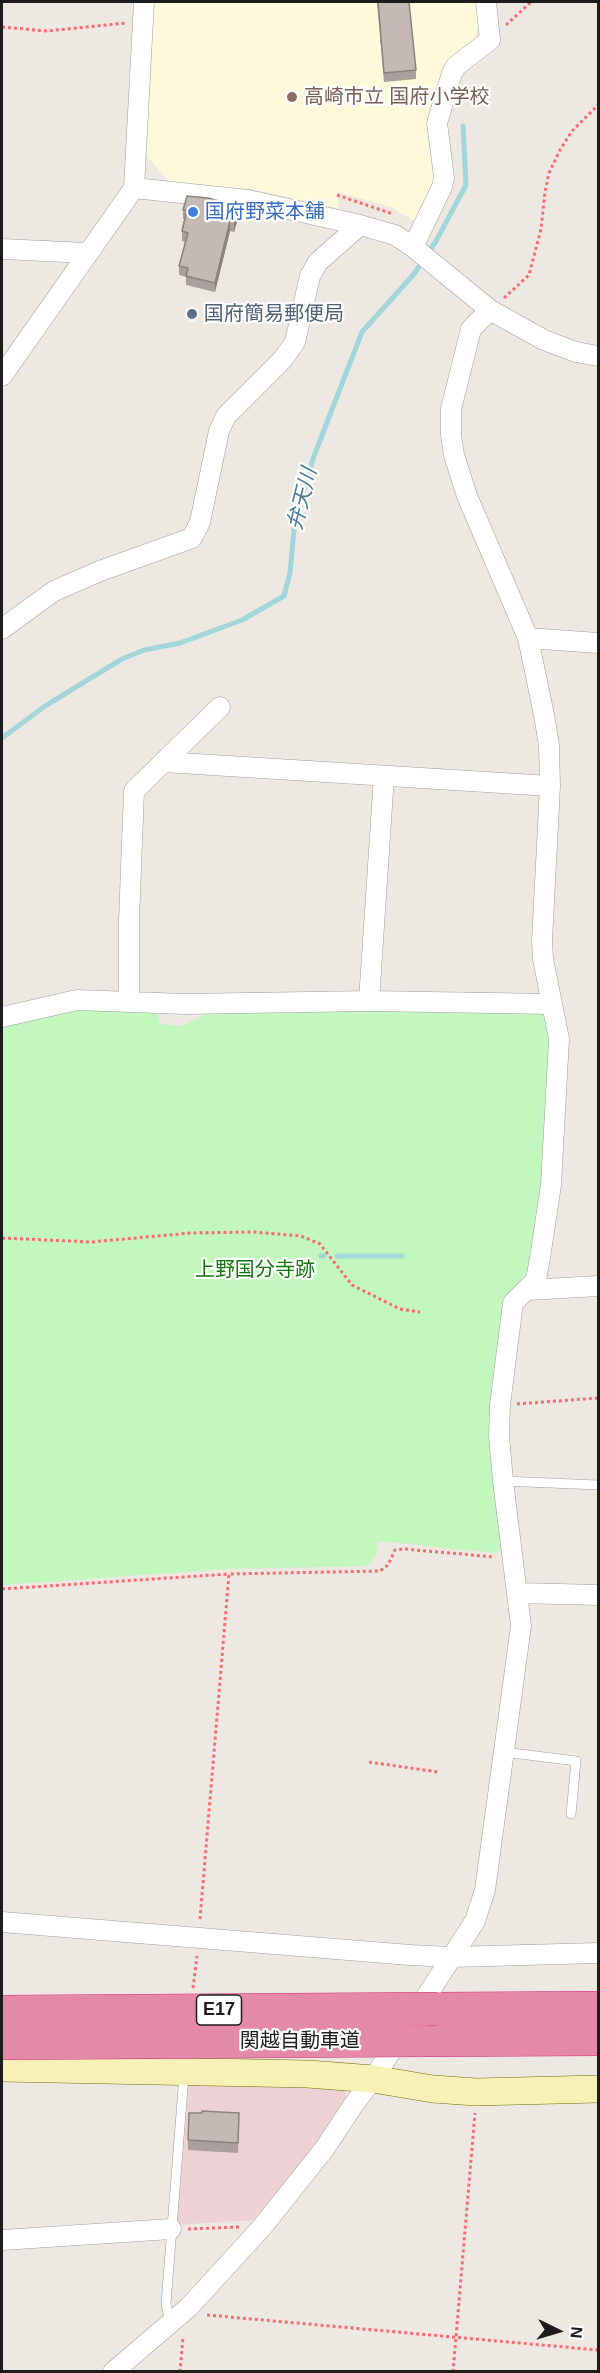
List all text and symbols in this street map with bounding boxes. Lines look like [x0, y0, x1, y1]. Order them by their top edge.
place label: 高崎市立 国府小学校 [304, 85, 490, 109]
marker: 高崎市立 国府小学校 [285, 90, 299, 104]
place label: 国府野菜本舗 [205, 200, 325, 224]
marker: 国府野菜本舗 [186, 205, 200, 219]
place label: 国府簡易郵便局 [204, 302, 344, 326]
marker: 国府簡易郵便局 [185, 307, 199, 321]
water label: 弁天川 [283, 465, 323, 533]
park label: 上野国分寺跡 [195, 1258, 315, 1282]
road number: E17 [196, 1995, 242, 2025]
street label: 関越自動車道 [240, 2029, 360, 2053]
north arrow [528, 2301, 588, 2361]
text: N [567, 2326, 585, 2339]

